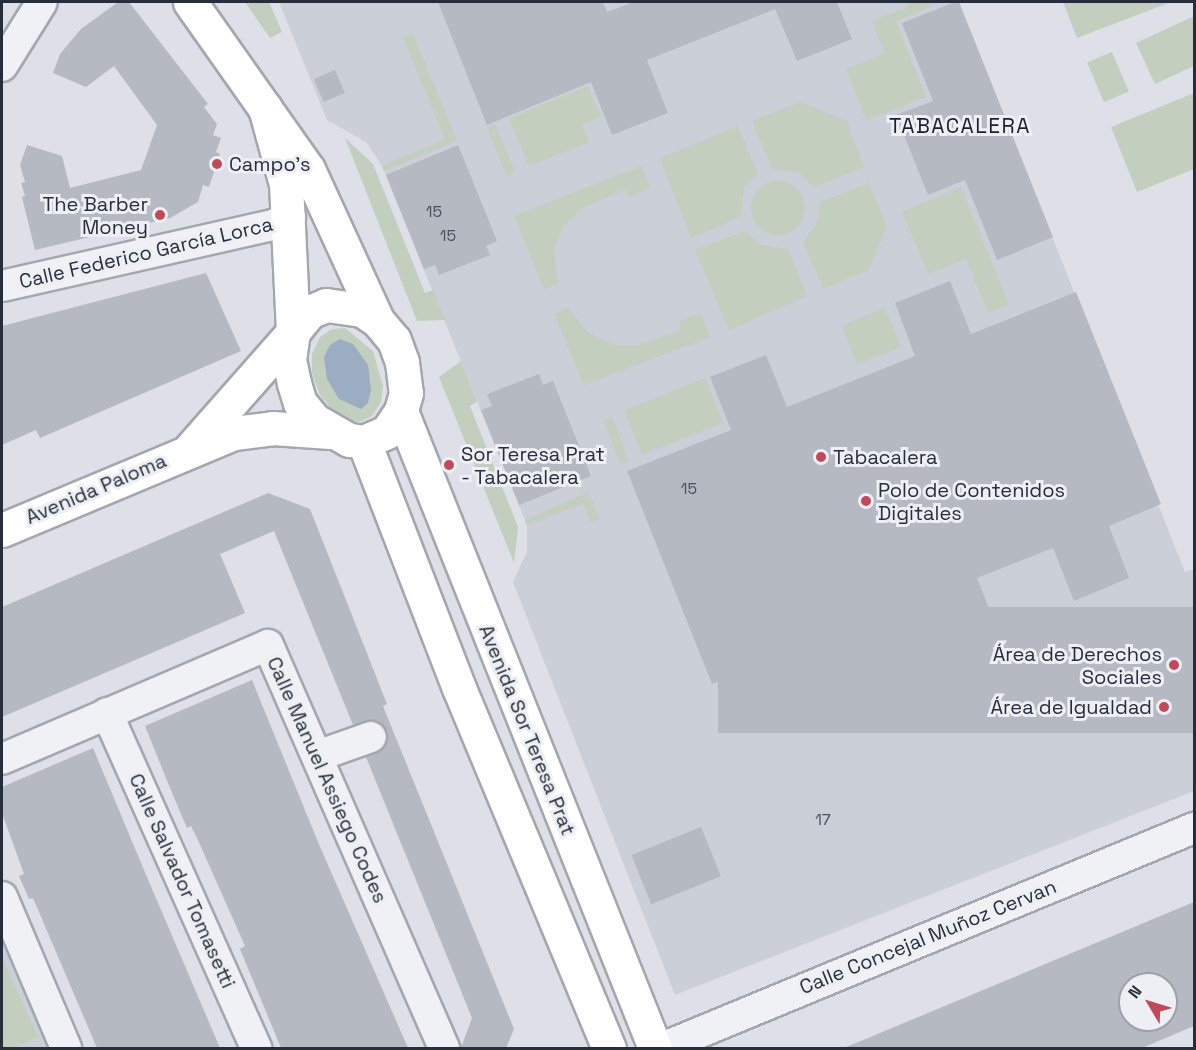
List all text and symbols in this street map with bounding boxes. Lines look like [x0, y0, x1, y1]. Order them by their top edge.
district label: TABACALERA [889, 113, 1031, 139]
place label: Campo's [229, 152, 311, 176]
marker: Campo's [210, 157, 224, 171]
place label: The Barber Money [42, 192, 148, 239]
house number: 15 [426, 202, 442, 222]
marker: The Barber Money [153, 208, 167, 222]
street label: Calle Federico García Lorca [17, 212, 275, 294]
house number: 15 [440, 226, 456, 246]
place label: Sor Teresa Prat - Tabacalera [461, 442, 605, 489]
place label: Tabacalera [833, 445, 938, 469]
street label: Avenida Paloma [22, 449, 170, 529]
marker: Tabacalera [814, 450, 828, 464]
marker: Sor Teresa Prat - Tabacalera [442, 458, 456, 472]
place label: Polo de Contenidos Digitales [878, 478, 1065, 525]
house number: 15 [681, 479, 697, 499]
marker: Polo de Contenidos Digitales [859, 494, 873, 508]
street label: Avenida Sor Teresa Prat [474, 621, 580, 839]
place label: Área de Derechos Sociales [993, 642, 1162, 689]
street label: Calle Manuel Assiego Codes [262, 653, 392, 907]
marker: Área de Derechos Sociales [1167, 658, 1181, 672]
place label: Área de Igualdad [991, 695, 1152, 719]
marker: Área de Igualdad [1157, 700, 1171, 714]
street label: Calle Salvador Tomasetti [124, 770, 240, 992]
house number: 17 [815, 810, 831, 830]
street label: Calle Concejal Muñoz Cervan [796, 874, 1060, 1000]
north arrow [1118, 972, 1178, 1032]
text: N [1123, 981, 1147, 1003]

